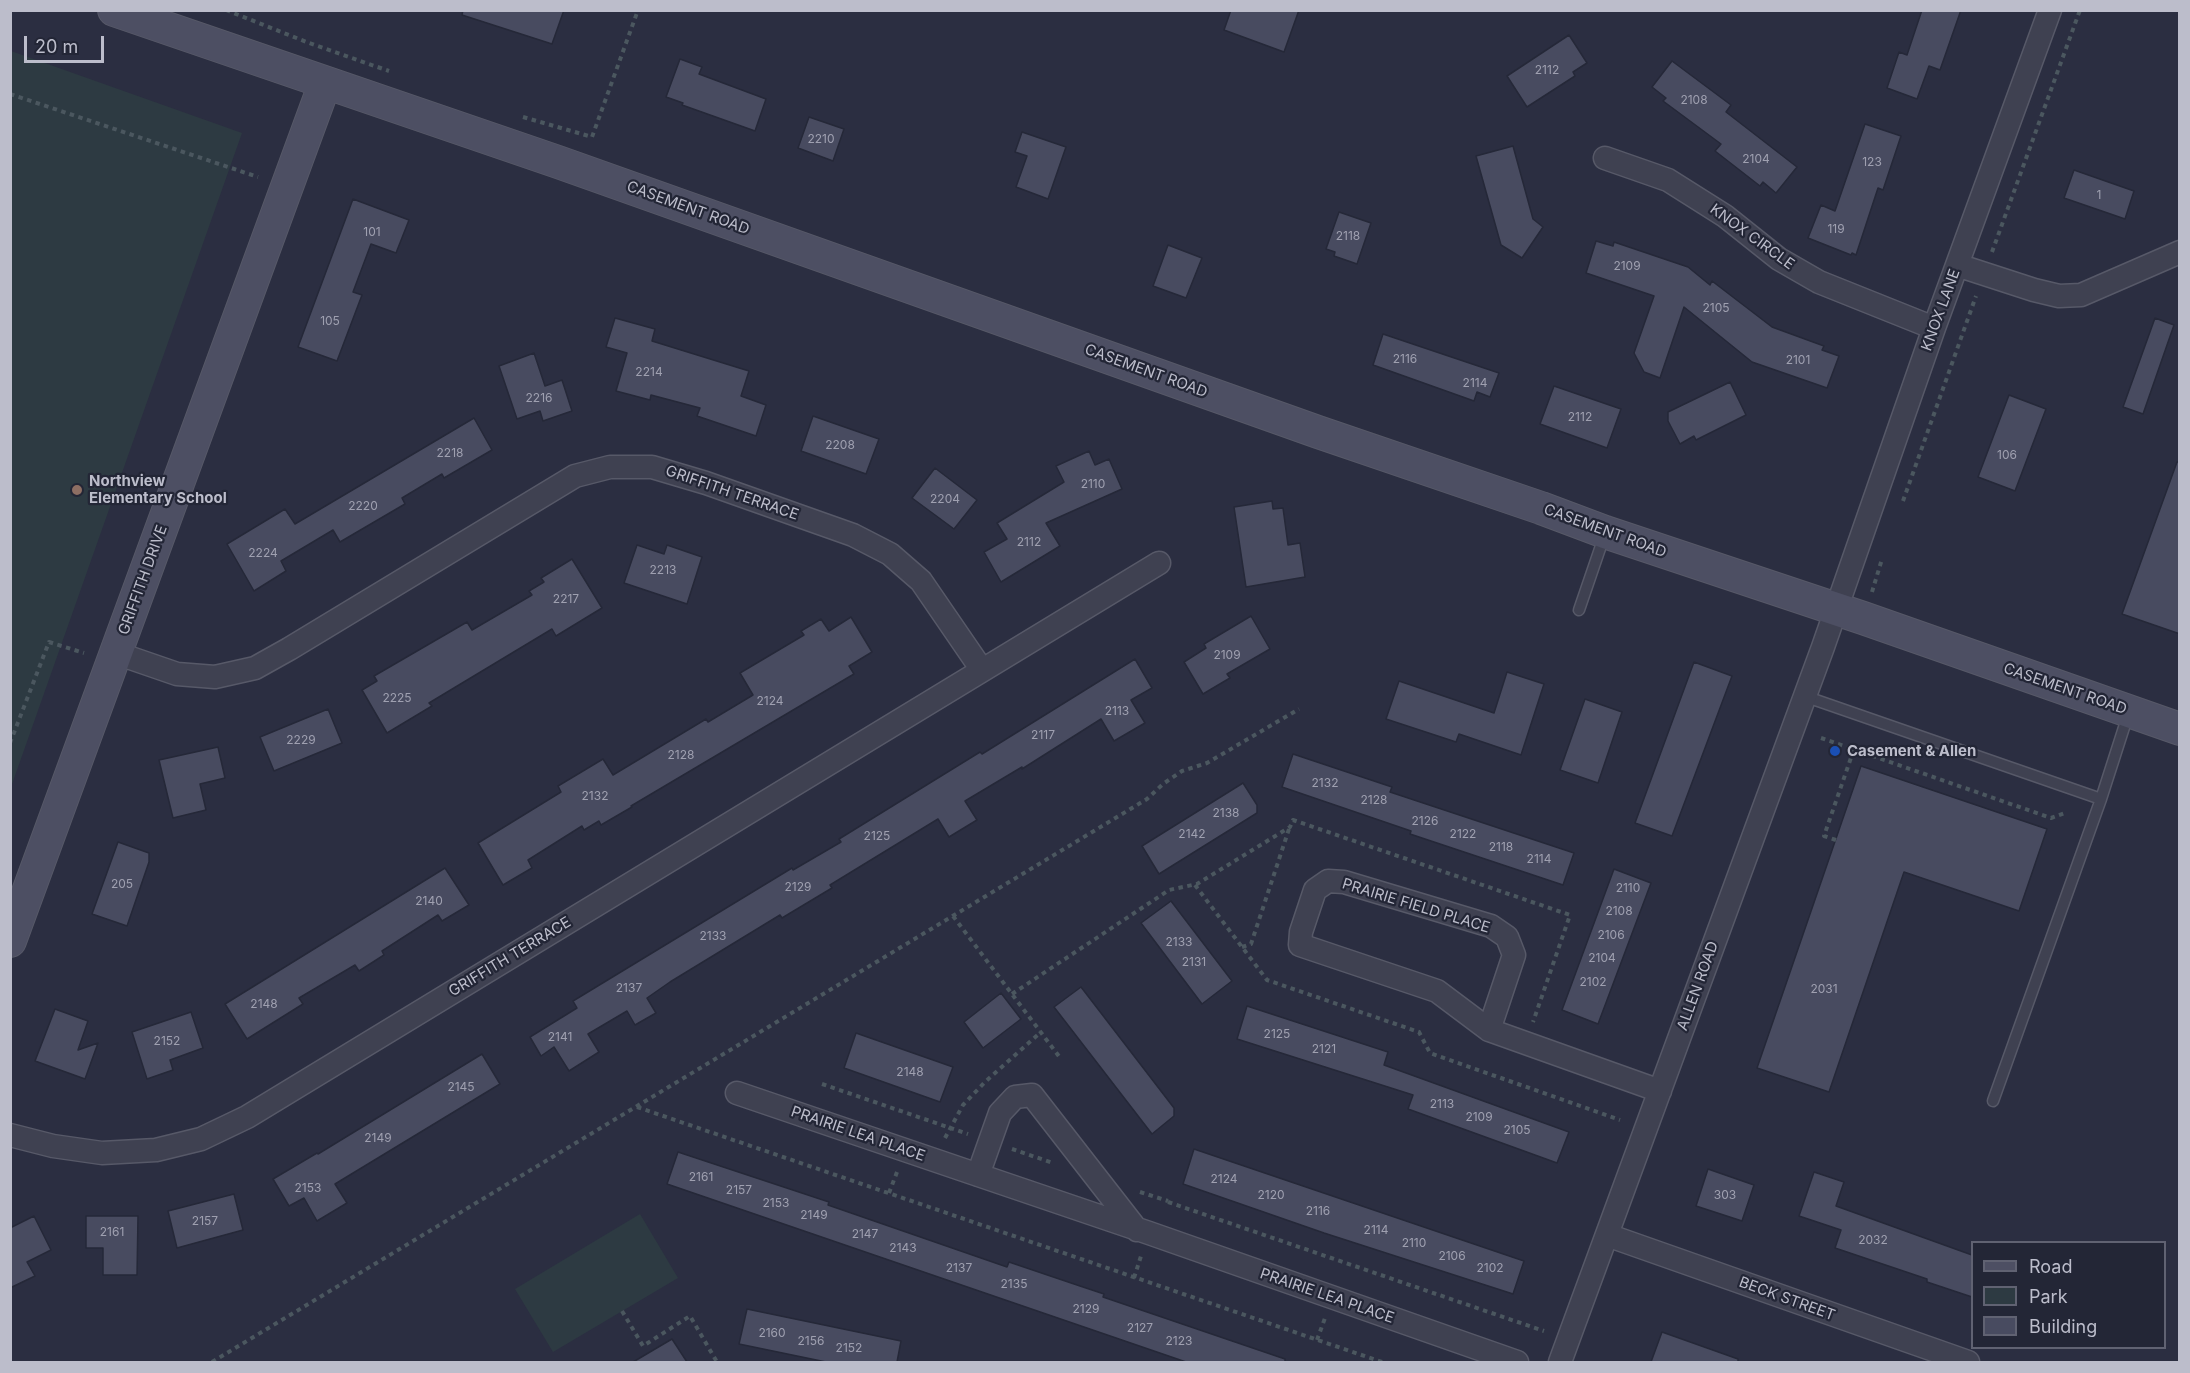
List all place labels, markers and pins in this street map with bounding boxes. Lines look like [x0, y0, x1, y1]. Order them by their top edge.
place label: Northview Elementary School [89, 472, 227, 507]
marker: Northview Elementary School [70, 483, 84, 497]
place label: Casement & Allen [1847, 742, 1976, 760]
marker: Casement & Allen [1828, 744, 1842, 758]

